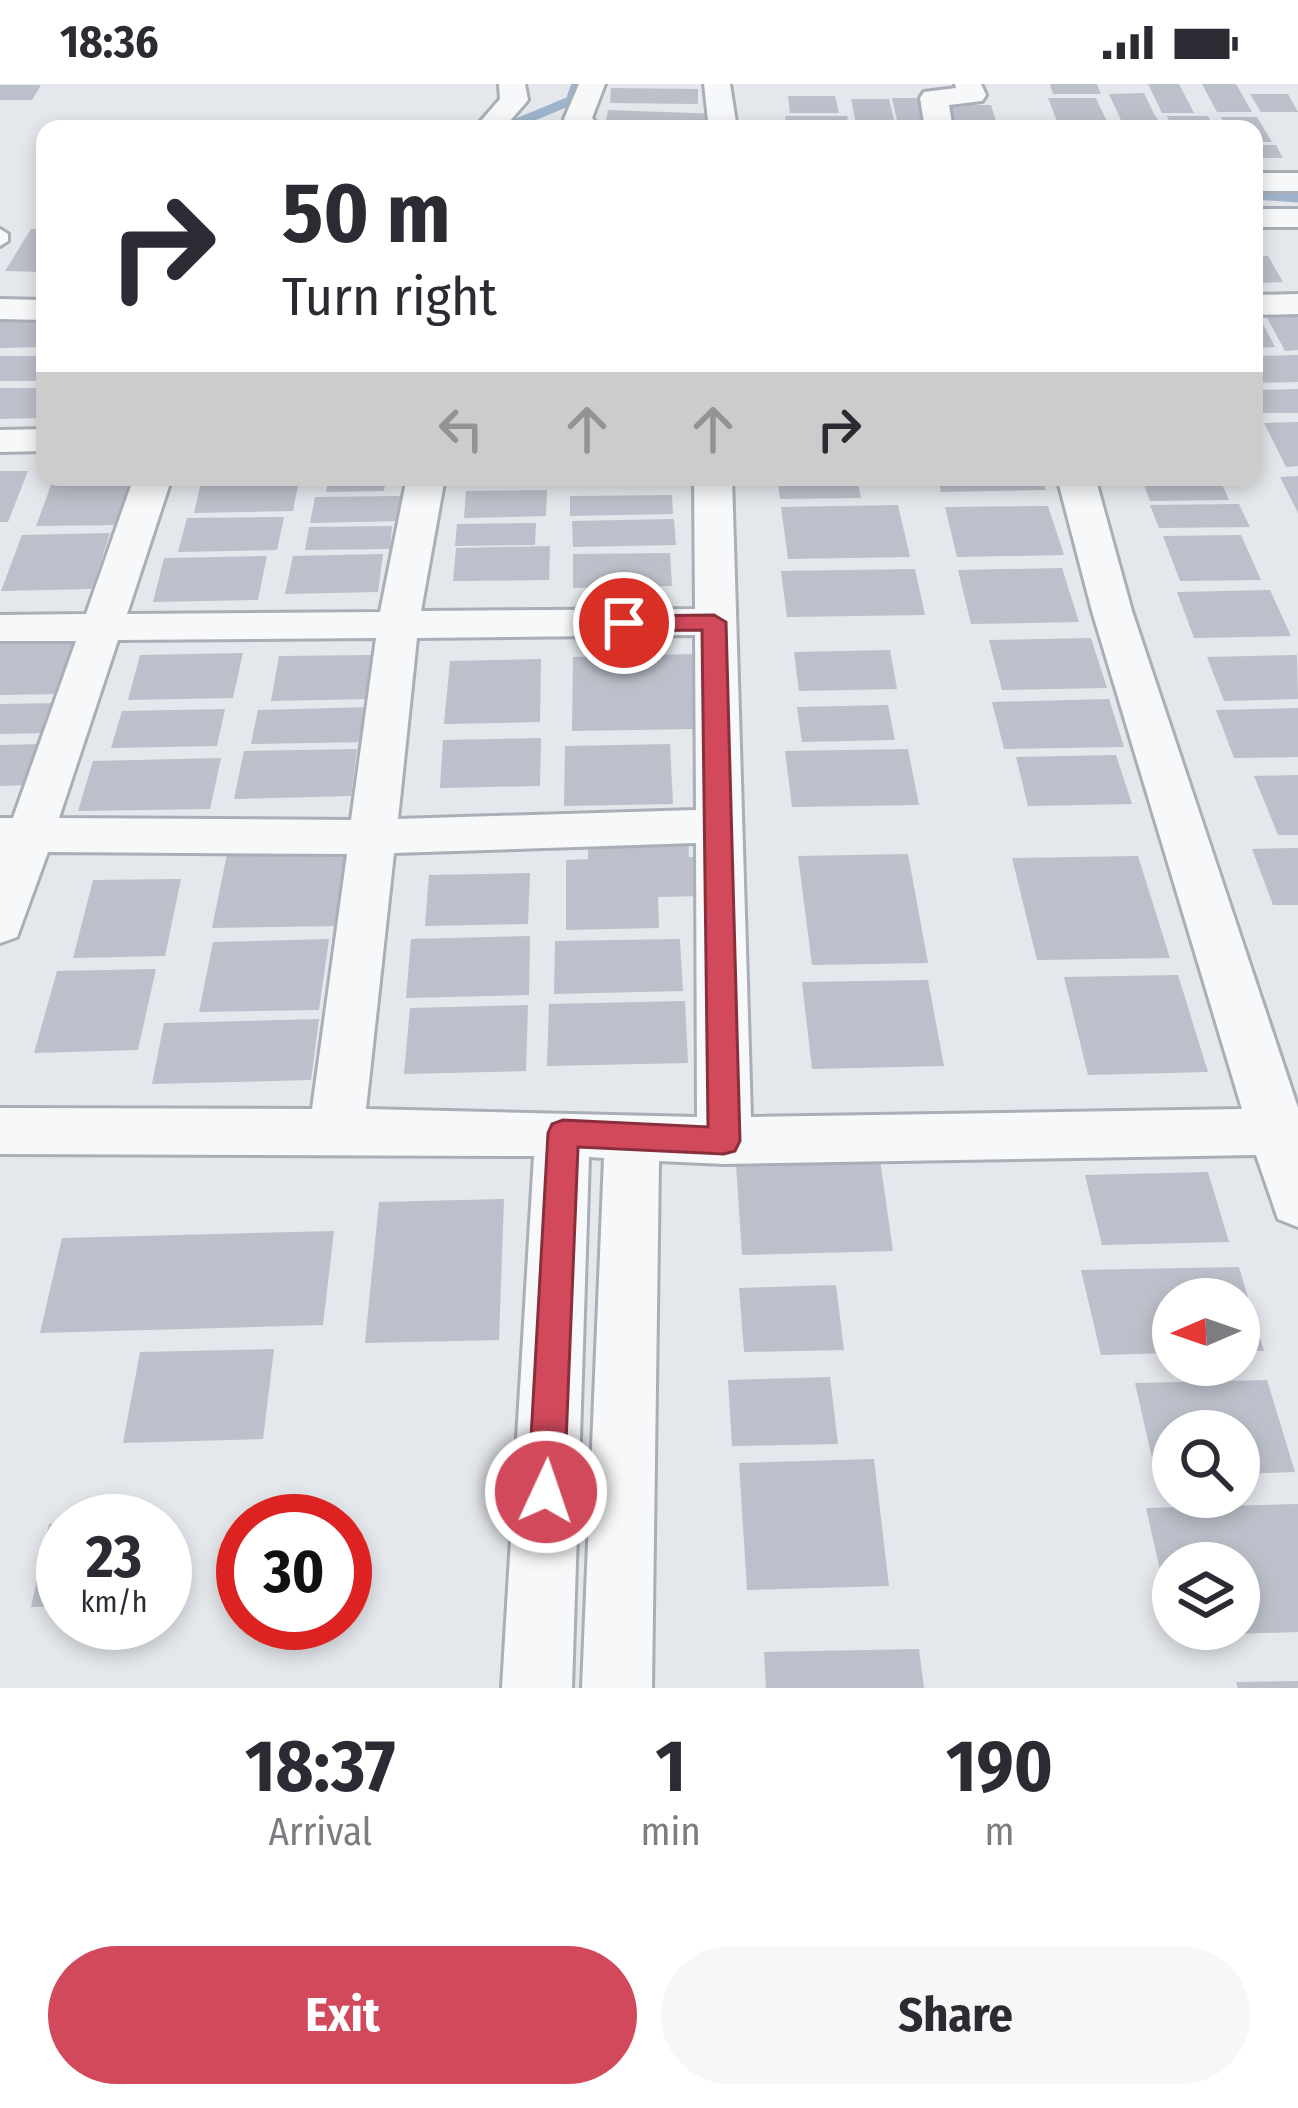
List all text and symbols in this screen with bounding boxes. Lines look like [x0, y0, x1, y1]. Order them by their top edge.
text: 18:36 [60, 15, 159, 69]
text: 50 m [282, 163, 451, 264]
icon: right [84, 168, 240, 324]
text: Turn right [282, 265, 497, 329]
icon: left [428, 396, 494, 462]
icon: ahead [554, 396, 620, 462]
icon: ahead [680, 396, 746, 462]
icon: right [806, 396, 872, 462]
pin [573, 572, 675, 674]
icon: arrive [591, 590, 657, 656]
north arrow [1152, 1278, 1260, 1386]
map controls [1152, 1278, 1260, 1650]
button: search [1152, 1410, 1260, 1518]
position arrow [483, 1429, 609, 1555]
speed limit sign: 30 [216, 1494, 372, 1650]
text: 23 [86, 1521, 142, 1593]
button: layers [1152, 1542, 1260, 1650]
text: km/h [81, 1584, 147, 1620]
text: 18:37 [245, 1724, 396, 1810]
text: 1 [656, 1724, 686, 1810]
text: 190 [946, 1724, 1053, 1810]
text: Arrival [269, 1809, 372, 1855]
text: min [641, 1809, 701, 1855]
text: m [984, 1809, 1014, 1855]
button: Exit [48, 1946, 637, 2084]
button: Share [661, 1946, 1250, 2084]

